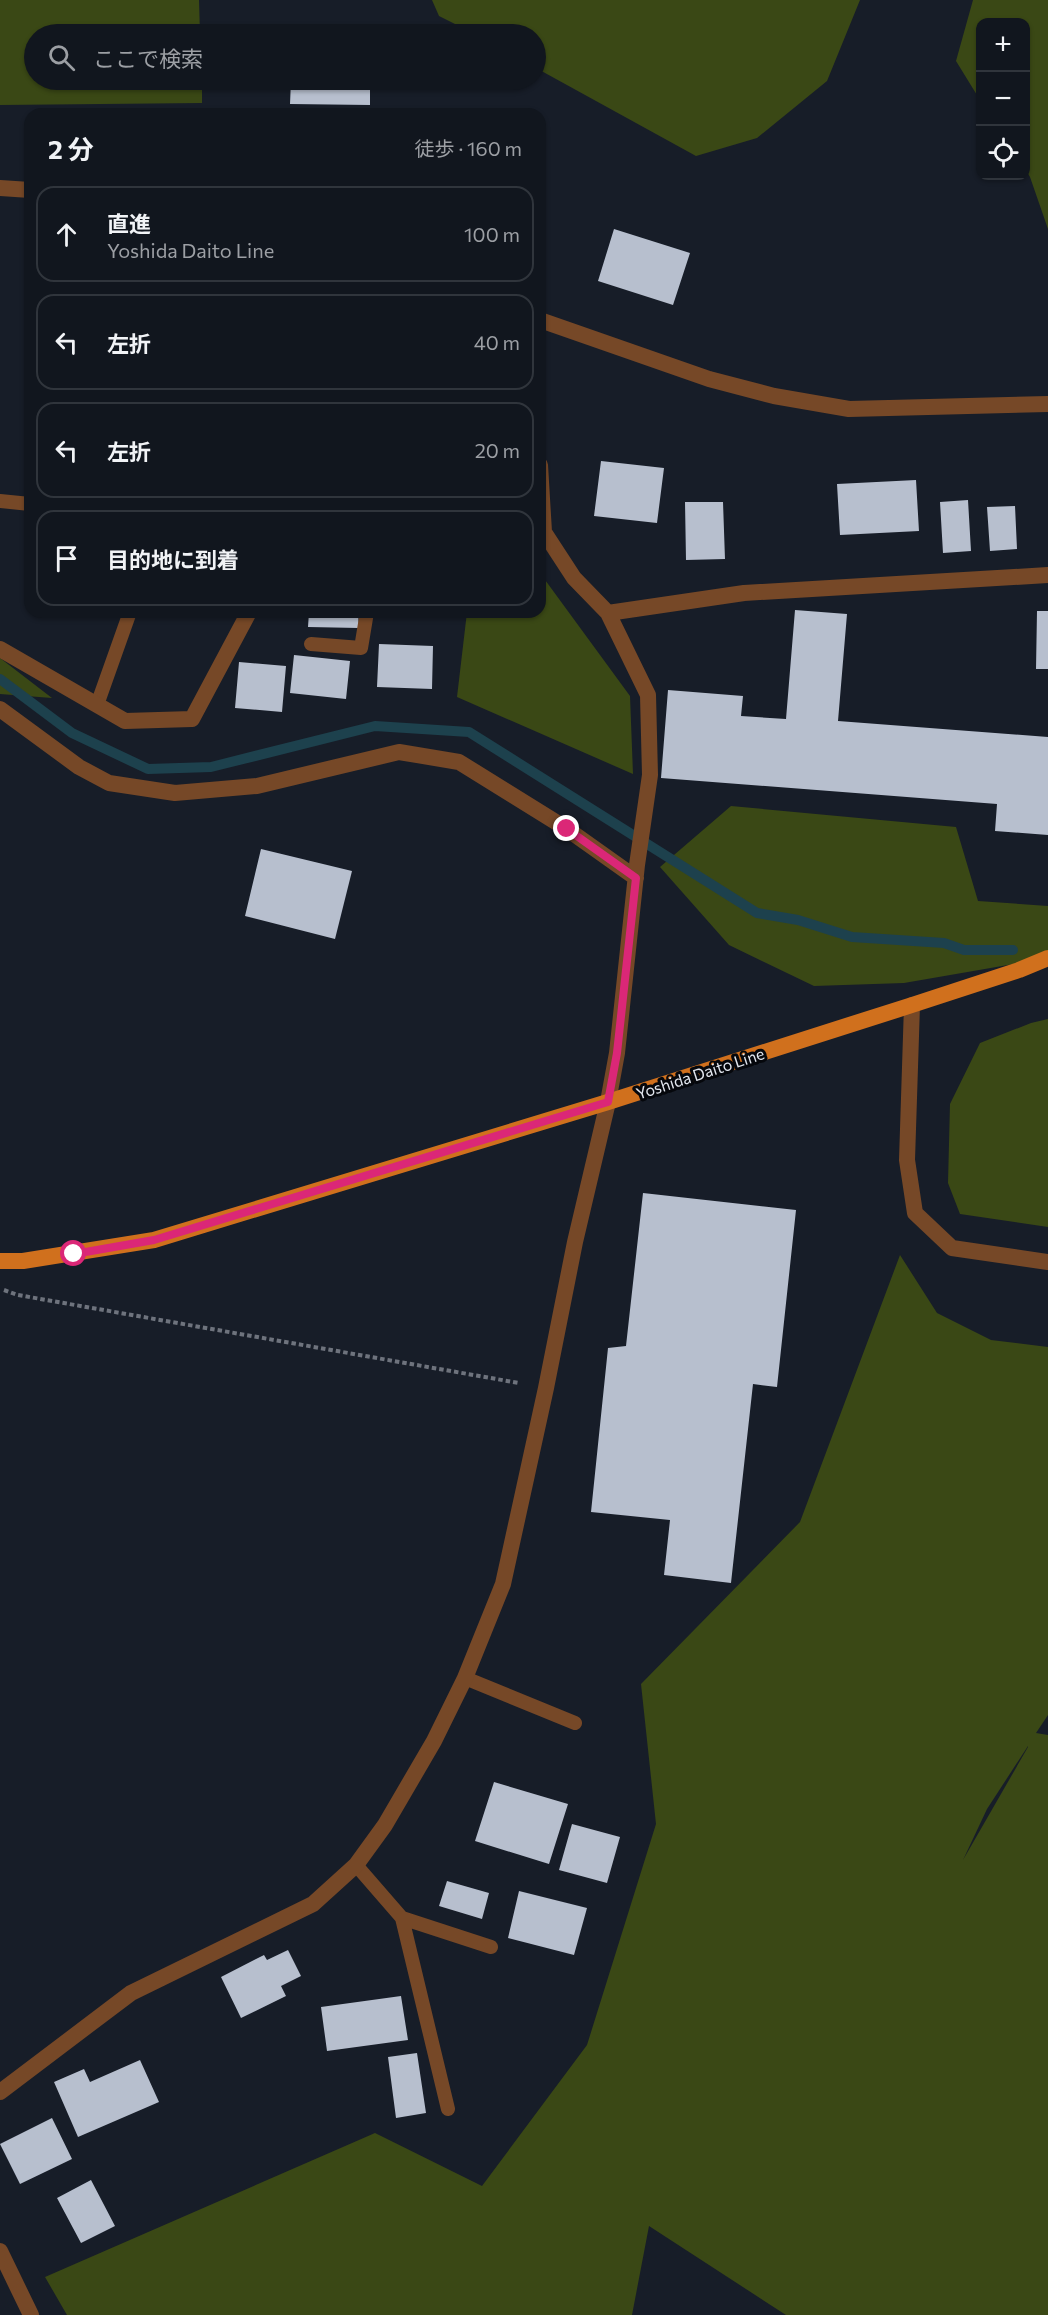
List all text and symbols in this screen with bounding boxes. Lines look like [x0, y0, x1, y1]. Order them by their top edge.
map controls [976, 18, 1030, 180]
button: + [976, 18, 1030, 72]
search box [24, 24, 546, 90]
icon: search [45, 41, 78, 74]
text: ここで検索 [93, 45, 203, 72]
button: − [976, 72, 1030, 126]
button: locate [976, 126, 1030, 180]
text: 2 分 [48, 133, 94, 164]
text: 徒歩 · 160 m [415, 136, 522, 160]
text: 直進 [107, 210, 151, 237]
icon: ahead [50, 218, 83, 251]
text: 100 m [464, 222, 520, 246]
text: Yoshida Daito Line [107, 238, 274, 262]
icon: left [50, 326, 83, 359]
text: 左折 [107, 330, 151, 357]
text: 40 m [474, 330, 520, 354]
icon: left [50, 434, 83, 467]
text: 左折 [107, 438, 151, 465]
text: 20 m [475, 438, 520, 462]
icon: arrive [50, 542, 83, 575]
text: 目的地に到着 [107, 546, 239, 573]
route end [553, 815, 579, 841]
street label: Yoshida Daito Line [633, 1043, 767, 1103]
route start [60, 1240, 86, 1266]

